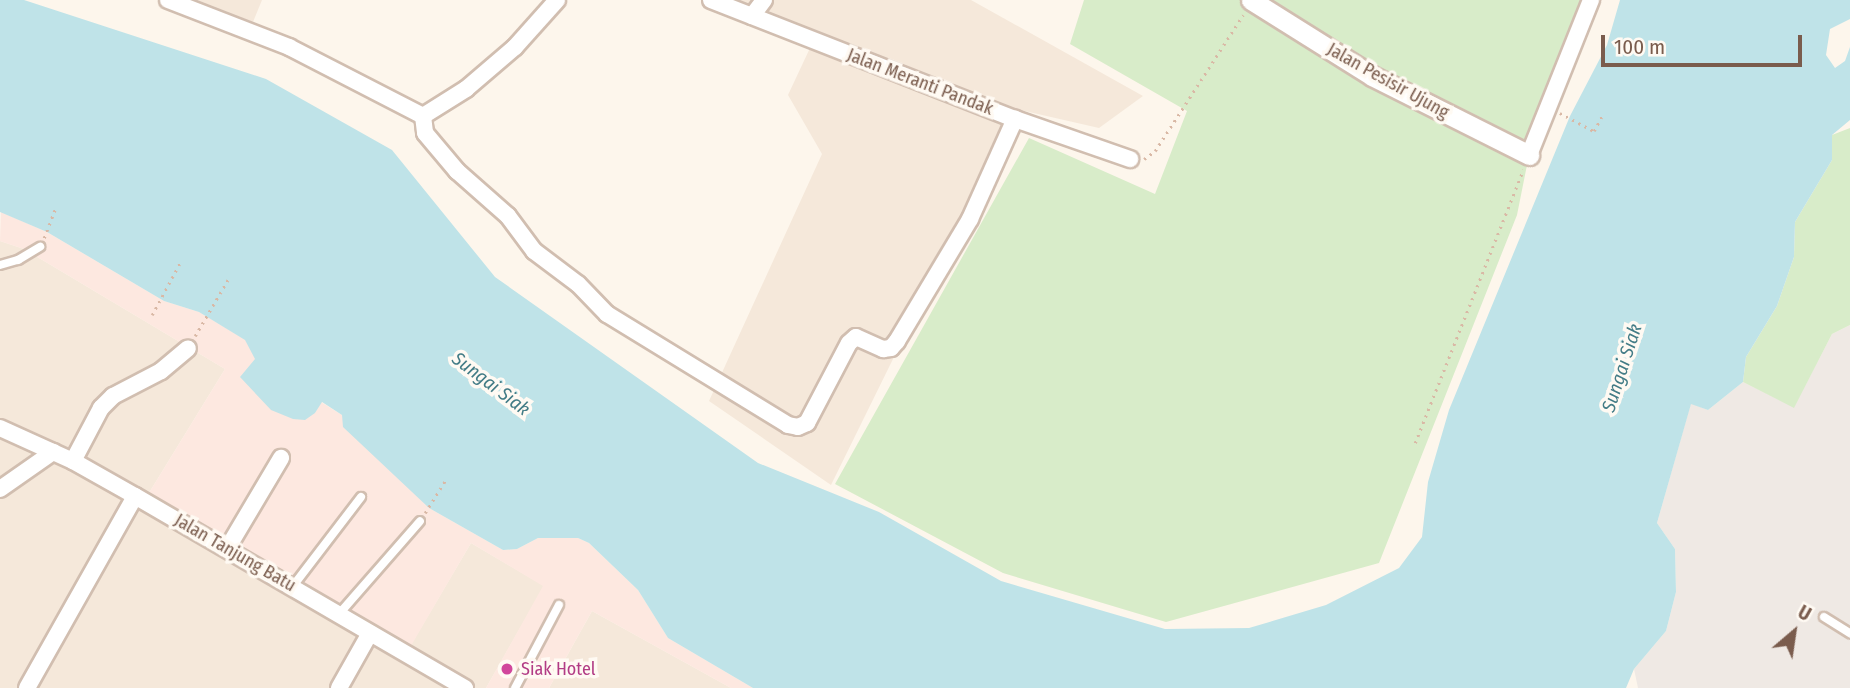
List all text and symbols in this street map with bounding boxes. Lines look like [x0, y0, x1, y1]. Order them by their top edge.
scale bar [1605, 21, 1806, 65]
text: 100 m [1614, 34, 1665, 60]
street label: Jalan Pesisir Ujung [1323, 39, 1453, 123]
street label: Jalan Meranti Pandak [844, 44, 996, 120]
water label: Sungai Siak [1597, 321, 1647, 415]
water label: Sungai Siak [448, 347, 534, 421]
street label: Jalan Tanjung Batu [170, 510, 300, 596]
north arrow [1759, 597, 1829, 667]
text: U [1794, 600, 1815, 626]
place label: Siak Hotel [521, 658, 596, 680]
marker: Siak Hotel [499, 661, 515, 677]

